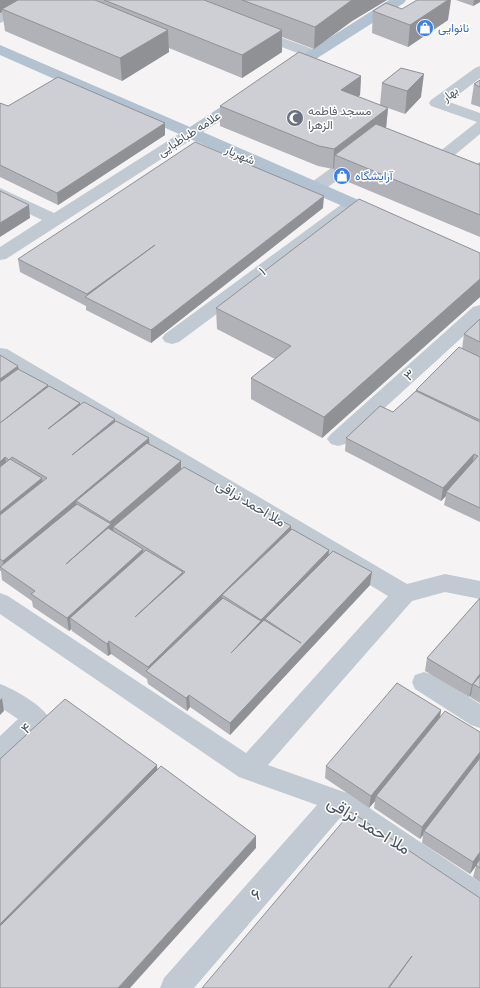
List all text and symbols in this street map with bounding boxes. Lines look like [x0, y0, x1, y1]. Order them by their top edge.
shop icon: نانوایی [415, 18, 435, 38]
place label: نانوایی [438, 20, 469, 36]
street label: بهار [438, 83, 462, 106]
place label: مسجد فاطمه الزهرا [308, 103, 371, 133]
street label: علامه طباطبایی [154, 108, 224, 160]
mosque icon: مسجد فاطمه الزهرا [285, 108, 305, 128]
street label: شهریار [222, 141, 257, 169]
shop icon: آرایشگاه [332, 166, 352, 186]
place label: آرایشگاه [355, 168, 394, 184]
street label: ۱ [255, 263, 269, 279]
street label: ۳ [400, 365, 418, 385]
street label: ملا احمد نراقی [213, 475, 289, 531]
street label: ۴ [17, 719, 35, 737]
street label: ملا احمد نراقی [323, 792, 414, 859]
street label: ۶ [246, 884, 266, 904]

